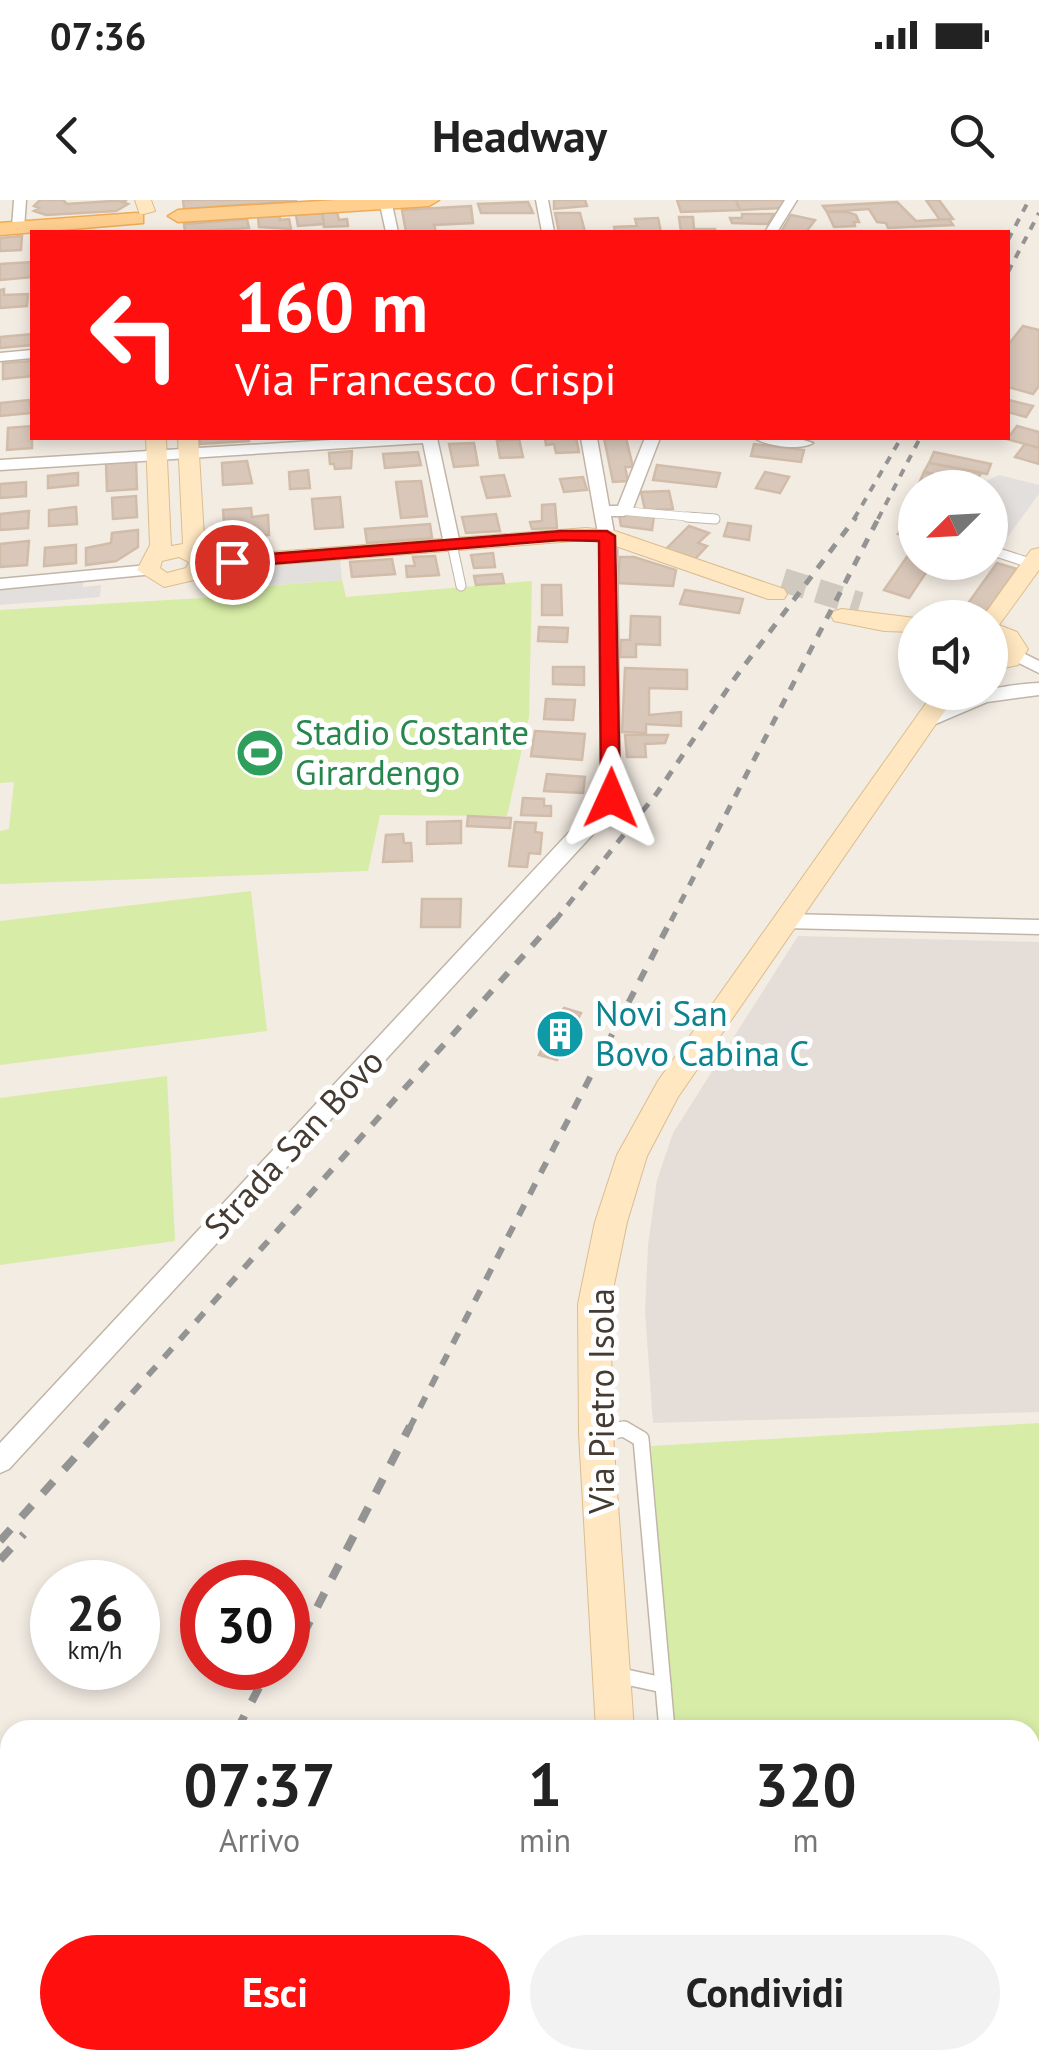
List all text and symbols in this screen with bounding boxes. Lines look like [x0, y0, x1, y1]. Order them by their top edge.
text: 07:36 [50, 11, 146, 60]
text: Headway [432, 106, 607, 164]
icon: back [40, 108, 95, 163]
icon: search [944, 108, 999, 163]
text: 160 m [235, 261, 428, 351]
icon: left [70, 270, 200, 400]
text: Via Francesco Crispi [235, 349, 617, 407]
north arrow [898, 470, 1008, 580]
map controls [898, 470, 1008, 710]
pin [190, 520, 275, 605]
icon: arrive [205, 535, 260, 590]
button: sound [898, 600, 1008, 710]
place label: Stadio Costante Girardengo [295, 709, 529, 795]
sports icon: Stadio Costante Girardengo [234, 727, 286, 779]
position arrow [559, 746, 663, 850]
place label: Novi San Bovo Cabina C [595, 990, 809, 1076]
building icon: Novi San Bovo Cabina C [534, 1008, 586, 1060]
street label: Strada San Bovo [193, 1039, 393, 1248]
street label: Via Pietro Isola [578, 1288, 624, 1515]
speed limit sign: 30 [180, 1560, 310, 1690]
text: 26 [67, 1580, 123, 1645]
text: km/h [68, 1634, 122, 1666]
text: 07:37 [183, 1745, 336, 1823]
text: 1 [528, 1745, 562, 1823]
text: 320 [755, 1745, 857, 1823]
text: Arrivo [219, 1819, 300, 1861]
text: min [519, 1819, 571, 1861]
text: m [793, 1819, 819, 1861]
button: Esci [40, 1935, 510, 2050]
button: Condividi [530, 1935, 1000, 2050]

